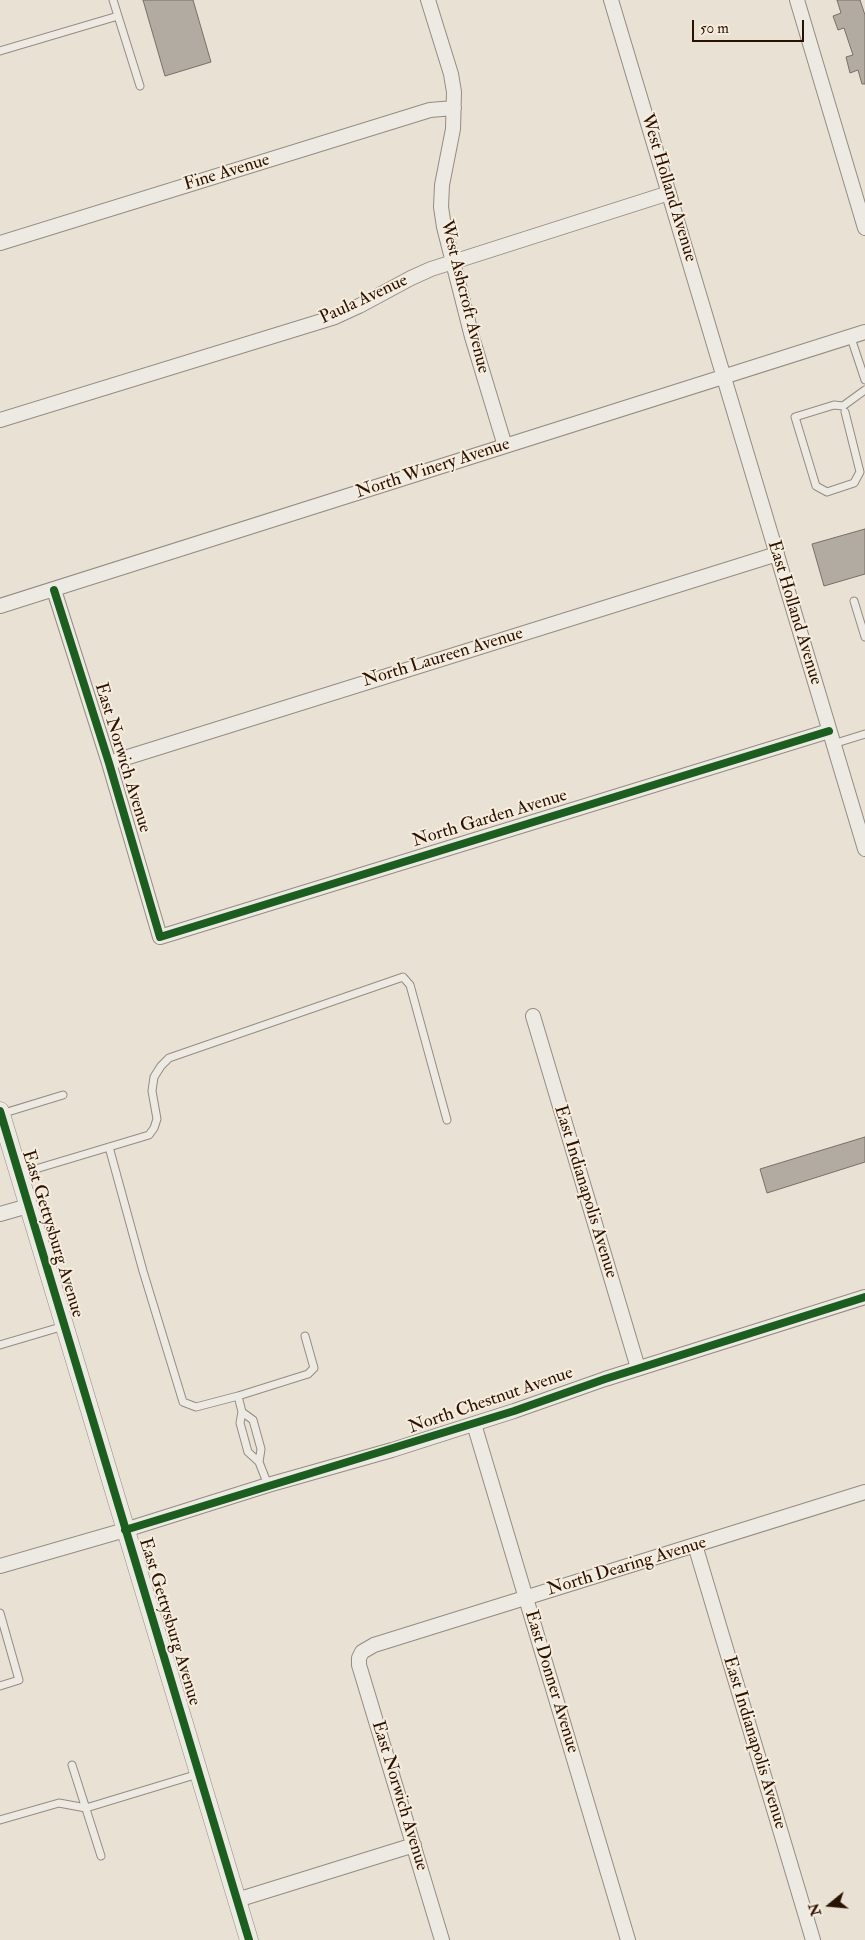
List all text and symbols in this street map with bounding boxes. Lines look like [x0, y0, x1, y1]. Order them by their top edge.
scale bar [695, 10, 808, 42]
text: 50 m [700, 19, 729, 38]
street label: West Holland Avenue [635, 111, 701, 265]
street label: Fine Avenue [181, 150, 273, 196]
street label: West Ashcroft Avenue [435, 218, 493, 376]
street label: Paula Avenue [317, 270, 411, 330]
street label: North Winery Avenue [353, 434, 513, 504]
street label: East Holland Avenue [762, 538, 826, 688]
street label: North Laureen Avenue [360, 623, 526, 693]
street label: East Norwich Avenue [89, 680, 155, 836]
street label: North Garden Avenue [410, 785, 570, 853]
street label: East Indianapolis Avenue [548, 1103, 622, 1281]
street label: East Gettysburg Avenue [16, 1148, 88, 1320]
street label: North Chestnut Avenue [406, 1363, 576, 1439]
street label: North Dearing Avenue [545, 1533, 709, 1601]
street label: East Gettysburg Avenue [133, 1536, 205, 1708]
street label: East Donner Avenue [519, 1608, 583, 1756]
street label: East Indianapolis Avenue [717, 1654, 791, 1832]
street label: East Norwich Avenue [366, 1718, 432, 1874]
north arrow [805, 1880, 855, 1930]
text: N [805, 1901, 825, 1918]

